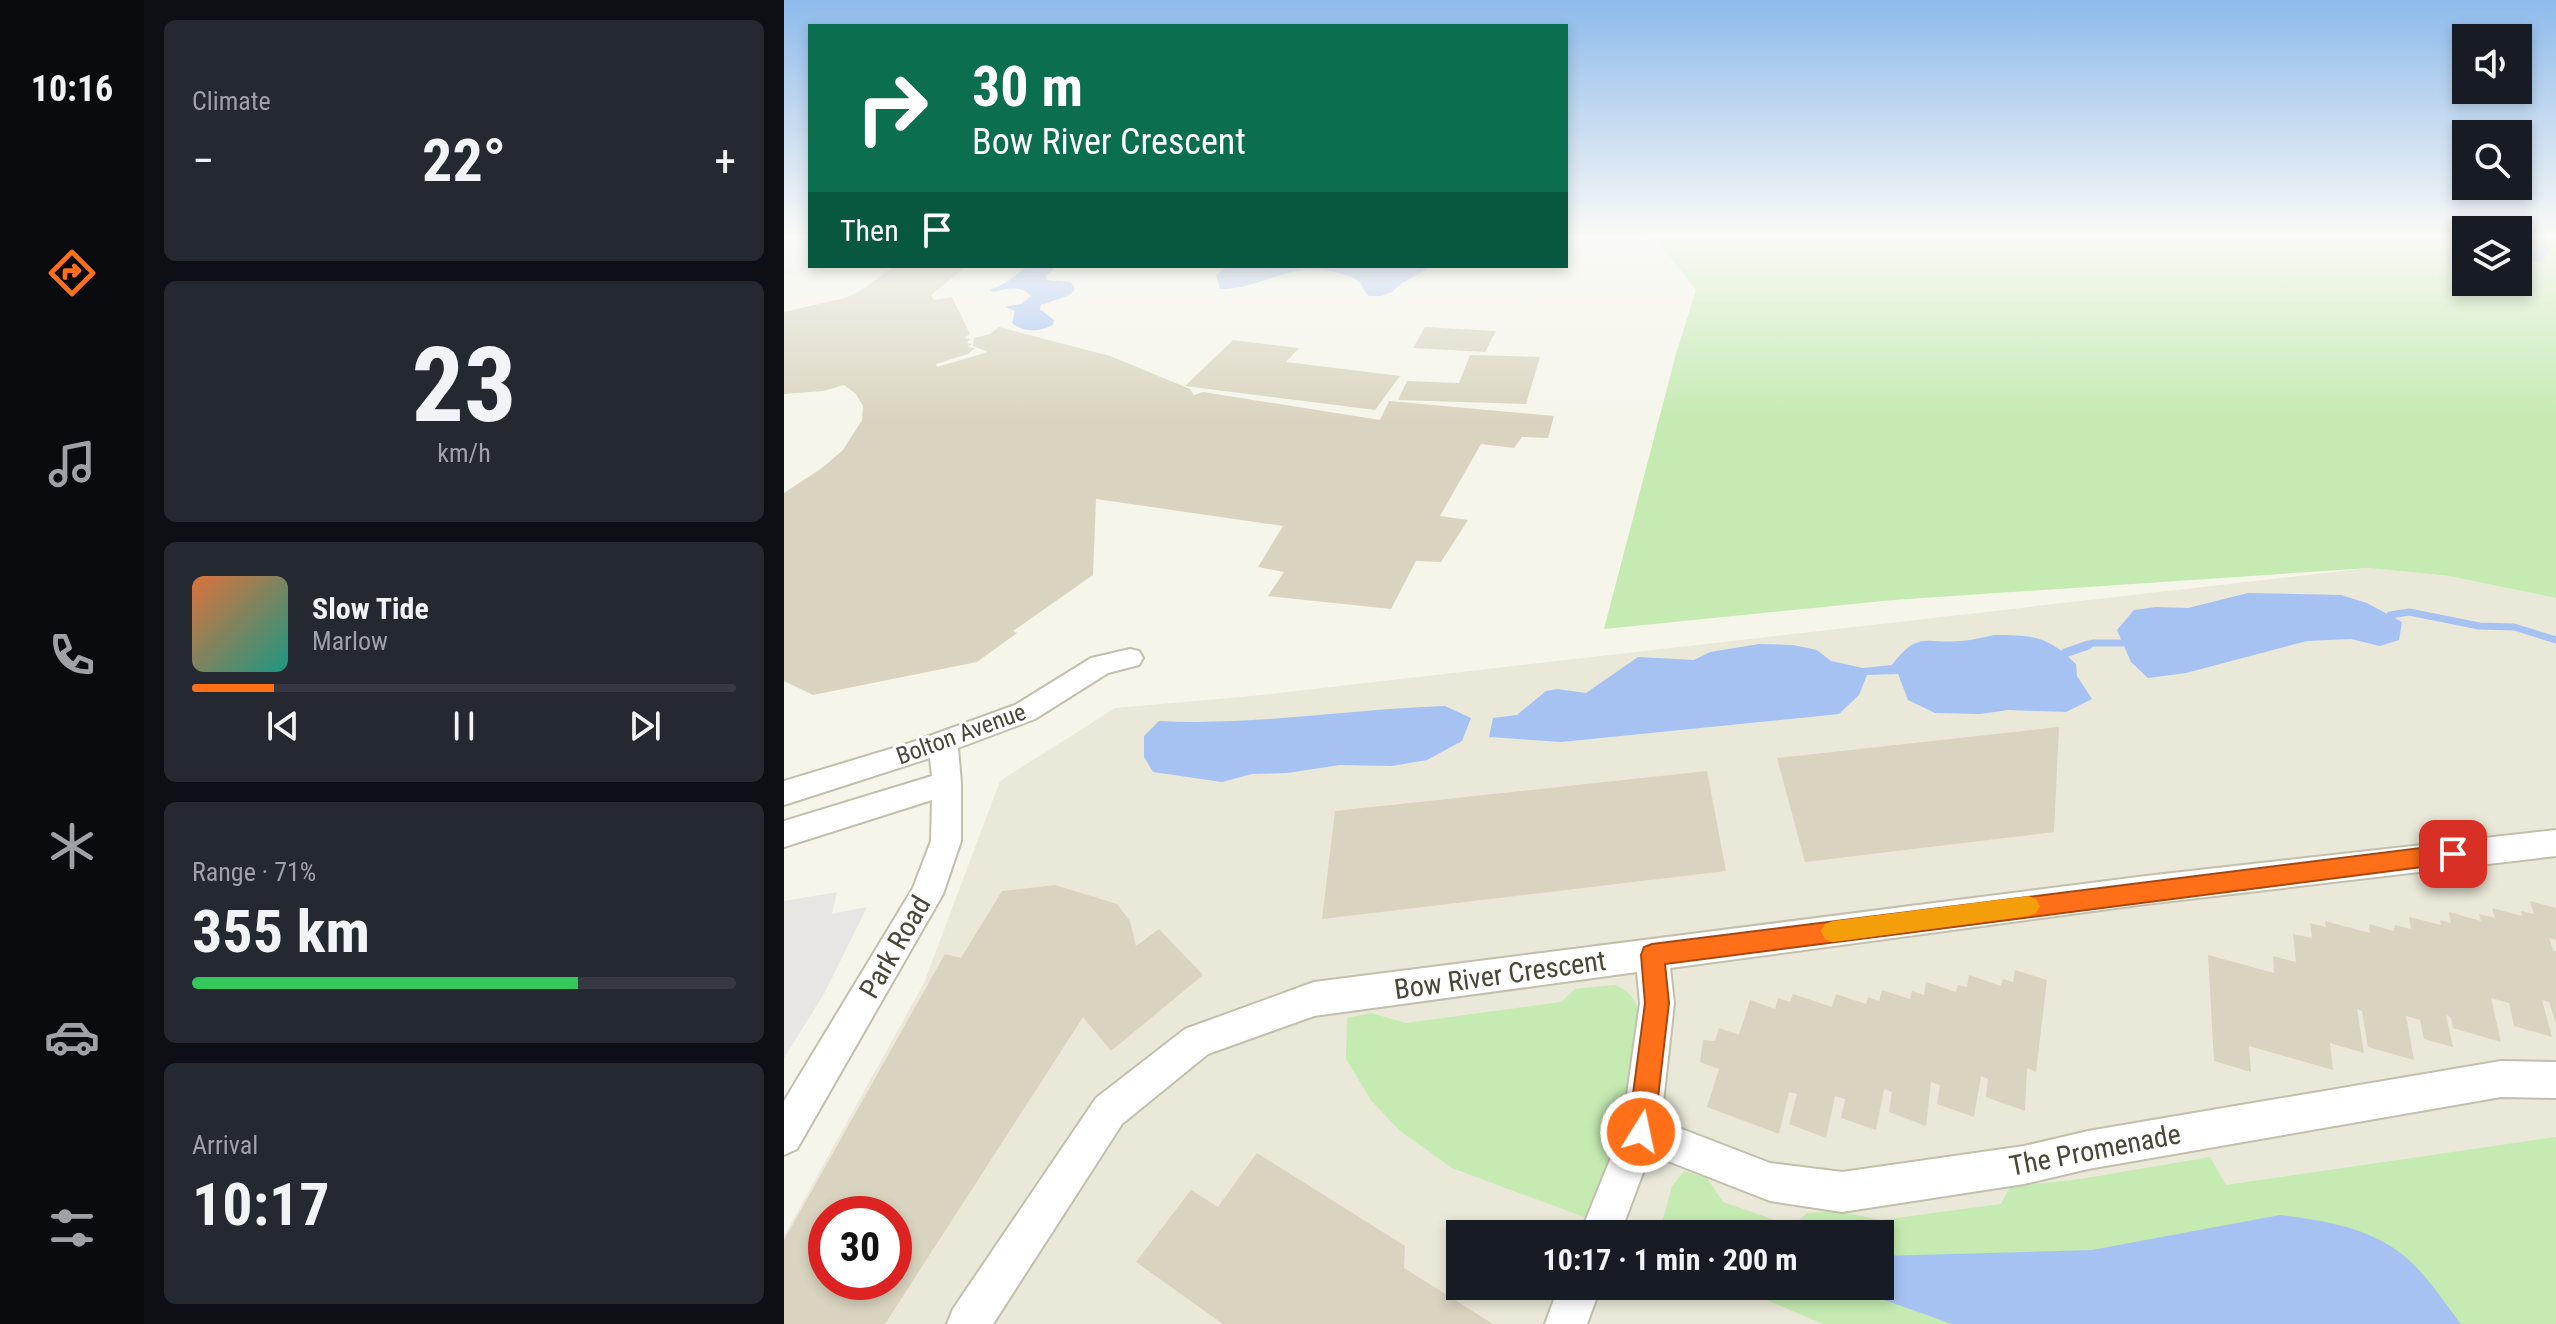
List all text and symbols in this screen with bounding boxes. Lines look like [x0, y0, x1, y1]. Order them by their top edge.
map controls [2452, 24, 2532, 296]
button: sound [2452, 24, 2532, 104]
text: 30 m [972, 54, 1083, 120]
icon: right [840, 56, 944, 160]
text: 10:16 [31, 68, 113, 110]
text: Climate [192, 86, 271, 116]
button: search [2452, 120, 2532, 200]
text: Bow River Crescent [972, 121, 1246, 163]
text: 22° [422, 125, 506, 196]
text: − [192, 135, 214, 187]
text: + [714, 135, 736, 187]
icon: arrive [915, 208, 959, 252]
text: Then [840, 213, 899, 248]
button: layers [2452, 216, 2532, 296]
icon: directions [44, 245, 100, 301]
text: 23 [411, 325, 517, 446]
icon: music [44, 436, 100, 492]
text: km/h [437, 438, 491, 468]
text: Slow Tide [312, 591, 429, 626]
text: Marlow [312, 626, 388, 656]
icon: phone [44, 627, 100, 683]
street label: Bolton Avenue [892, 698, 1030, 770]
icon: previous [261, 704, 305, 748]
icon: pause [442, 704, 486, 748]
icon: next [623, 704, 667, 748]
icon: climate [44, 818, 100, 874]
pin [2419, 820, 2487, 888]
icon: arrive [2431, 832, 2475, 876]
text: Range · 71% [192, 857, 316, 887]
street label: Park Road [853, 890, 937, 1004]
text: 355 km [192, 896, 370, 967]
street label: Bow River Crescent [1392, 944, 1608, 1006]
icon: car [44, 1009, 100, 1065]
position arrow [1599, 1090, 1683, 1174]
street label: The Promenade [2007, 1117, 2183, 1183]
text: Arrival [192, 1130, 258, 1160]
text: 10:17 [192, 1169, 330, 1240]
speed limit sign: 30 [808, 1196, 912, 1300]
icon: filters [44, 1200, 100, 1256]
text: 10:17 · 1 min · 200 m [1543, 1242, 1797, 1277]

